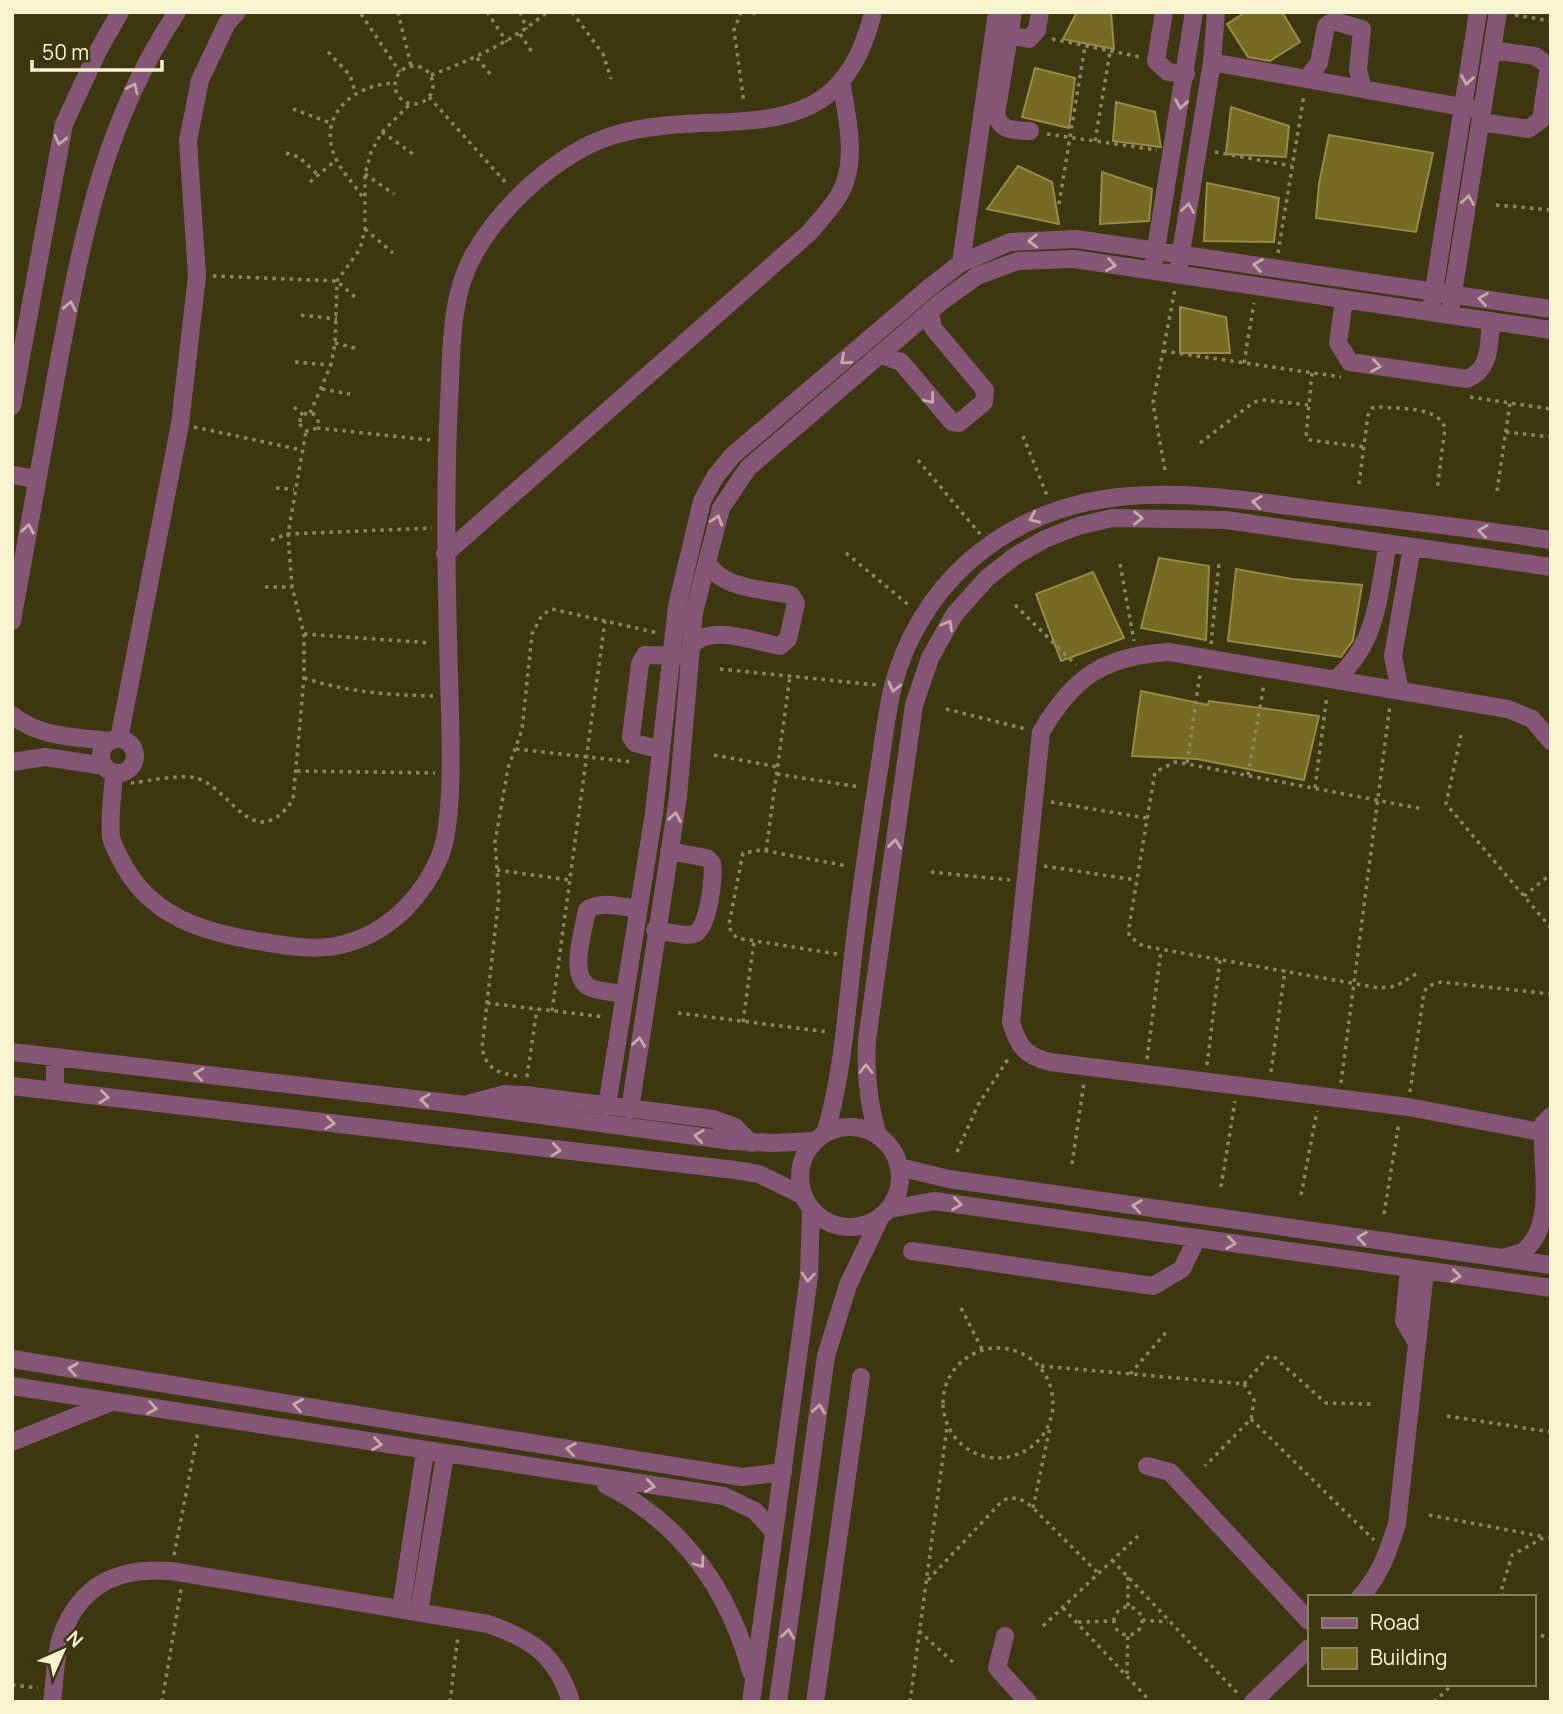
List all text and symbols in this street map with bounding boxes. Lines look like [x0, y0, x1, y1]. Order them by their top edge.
scale bar [32, 28, 161, 72]
text: 50 m [42, 38, 89, 66]
one-way arrow [1460, 74, 1475, 86]
one-way arrow [125, 83, 139, 95]
one-way arrow [1174, 98, 1189, 110]
one-way arrow [54, 134, 69, 146]
one-way arrow [1460, 194, 1475, 206]
one-way arrow [1180, 202, 1195, 214]
one-way arrow [1027, 233, 1038, 248]
one-way arrow [1105, 257, 1117, 272]
one-way arrow [1252, 258, 1264, 273]
one-way arrow [1477, 291, 1489, 306]
one-way arrow [61, 300, 76, 312]
one-way arrow [840, 352, 853, 364]
one-way arrow [1370, 358, 1382, 373]
one-way arrow [922, 392, 935, 404]
one-way arrow [1252, 494, 1263, 509]
one-way arrow [1028, 510, 1041, 524]
one-way arrow [1133, 510, 1143, 526]
one-way arrow [709, 514, 723, 526]
one-way arrow [1477, 523, 1489, 538]
one-way arrow [20, 524, 35, 535]
one-way arrow [940, 620, 953, 633]
one-way arrow [888, 681, 902, 693]
one-way arrow [667, 811, 682, 823]
one-way arrow [887, 838, 902, 850]
one-way arrow [632, 1036, 647, 1048]
one-way arrow [858, 1064, 874, 1074]
one-way arrow [193, 1067, 204, 1082]
one-way arrow [99, 1090, 110, 1105]
one-way arrow [419, 1093, 430, 1108]
one-way arrow [325, 1116, 336, 1131]
one-way arrow [693, 1129, 705, 1144]
one-way arrow [551, 1142, 562, 1157]
one-way arrow [951, 1196, 963, 1211]
one-way arrow [1131, 1198, 1143, 1213]
one-way arrow [1356, 1231, 1368, 1246]
one-way arrow [1225, 1236, 1237, 1251]
one-way arrow [1450, 1268, 1462, 1283]
one-way arrow [801, 1272, 816, 1283]
one-way arrow [67, 1362, 79, 1377]
one-way arrow [292, 1398, 304, 1413]
one-way arrow [146, 1400, 158, 1415]
one-way arrow [811, 1403, 826, 1415]
one-way arrow [371, 1436, 383, 1451]
one-way arrow [565, 1442, 577, 1457]
one-way arrow [644, 1478, 656, 1493]
one-way arrow [692, 1555, 705, 1568]
legend [1308, 1595, 1535, 1686]
text: Road [1370, 1608, 1420, 1636]
north arrow [28, 1616, 98, 1686]
text: N [61, 1625, 89, 1653]
one-way arrow [780, 1628, 795, 1640]
text: Building [1370, 1643, 1447, 1671]

